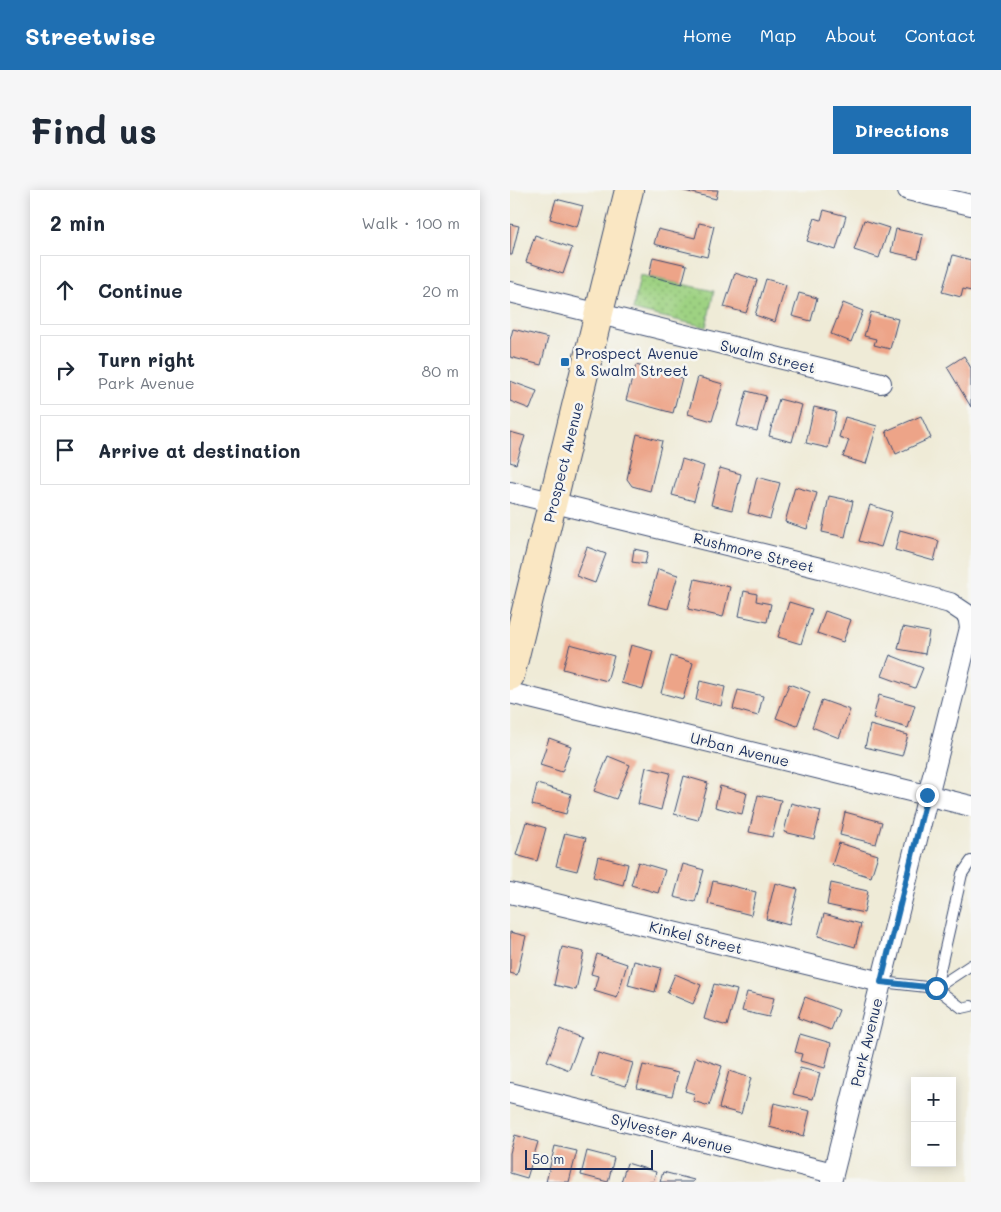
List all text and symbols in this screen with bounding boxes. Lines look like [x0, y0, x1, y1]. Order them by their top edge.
text: Streetwise [25, 20, 155, 51]
text: Home [683, 23, 732, 47]
text: Map [760, 23, 796, 47]
text: About [824, 23, 877, 47]
text: Contact [905, 23, 976, 47]
button: Directions [833, 106, 971, 154]
text: Find us [30, 107, 157, 153]
text: 2 min [50, 209, 105, 236]
text: Walk · 100 m [361, 212, 460, 233]
icon: ahead [51, 276, 79, 304]
text: Continue [98, 278, 183, 303]
text: 20 m [422, 280, 459, 301]
street label: Swalm Street [718, 334, 818, 378]
place label: Prospect Avenue & Swalm Street [575, 343, 699, 380]
text: Turn right [98, 347, 195, 372]
icon: right [51, 356, 79, 384]
marker: Prospect Avenue & Swalm Street [559, 356, 571, 368]
text: 80 m [422, 360, 459, 381]
text: Park Avenue [98, 372, 195, 393]
street label: Prospect Avenue [538, 400, 588, 524]
icon: arrive [51, 436, 79, 464]
text: Arrive at destination [98, 438, 301, 463]
street label: Rushmore Street [692, 527, 816, 577]
street label: Urban Avenue [688, 727, 792, 771]
route end [916, 784, 939, 807]
street label: Kinkel Street [647, 916, 745, 958]
route start [925, 977, 948, 1000]
street label: Park Avenue [845, 996, 887, 1088]
map controls [911, 1077, 956, 1167]
button: + [911, 1077, 956, 1122]
street label: Sylvester Avenue [609, 1108, 735, 1158]
button: − [911, 1122, 956, 1167]
scale bar [525, 1147, 652, 1170]
text: 50 m [532, 1149, 564, 1168]

